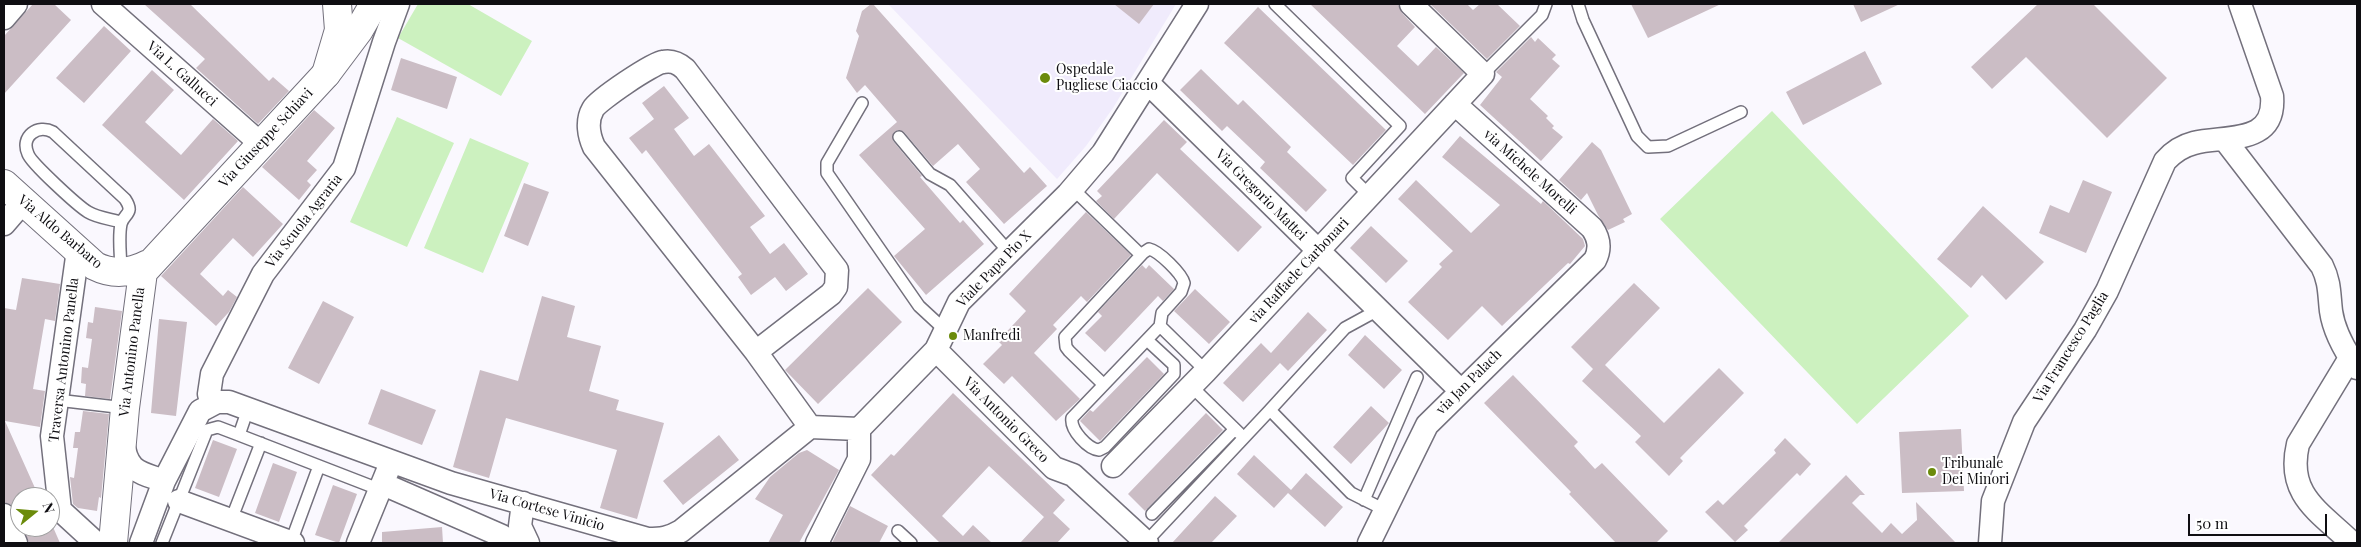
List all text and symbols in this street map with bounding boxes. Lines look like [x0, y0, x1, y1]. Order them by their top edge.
street label: Via L. Gallucci [143, 38, 221, 110]
place label: Ospedale Pugliese Ciaccio [1056, 62, 1158, 94]
marker: Ospedale Pugliese Ciaccio [1038, 71, 1052, 85]
street label: Via Giuseppe Schiavi [216, 85, 316, 191]
street label: via Michele Morelli [1480, 126, 1580, 218]
street label: Via Gregorio Mattei [1212, 146, 1310, 244]
street label: Via Scuola Agraria [262, 171, 346, 271]
street label: Via Aldo Barbaro [14, 192, 106, 272]
street label: via Raffaele Carbonari [1246, 214, 1352, 328]
street label: Viale Papa Pio X [953, 227, 1035, 311]
street label: Traversa Antonino Panella [46, 277, 82, 443]
street label: Via Antonino Panella [116, 286, 148, 418]
street label: Via Francesco Paglia [2030, 288, 2112, 406]
place label: Manfredi [963, 328, 1020, 344]
marker: Manfredi [947, 330, 959, 342]
street label: via Jan Palach [1433, 346, 1505, 418]
street label: Via Antonio Greco [960, 374, 1052, 466]
place label: Tribunale Dei Minori [1942, 456, 2009, 488]
marker: Tribunale Dei Minori [1926, 466, 1938, 478]
street label: Via Cortese Vinicio [488, 486, 606, 534]
north arrow [10, 487, 60, 537]
text: N [38, 500, 59, 515]
scale bar [2191, 504, 2330, 536]
text: 50 m [2196, 513, 2228, 533]

